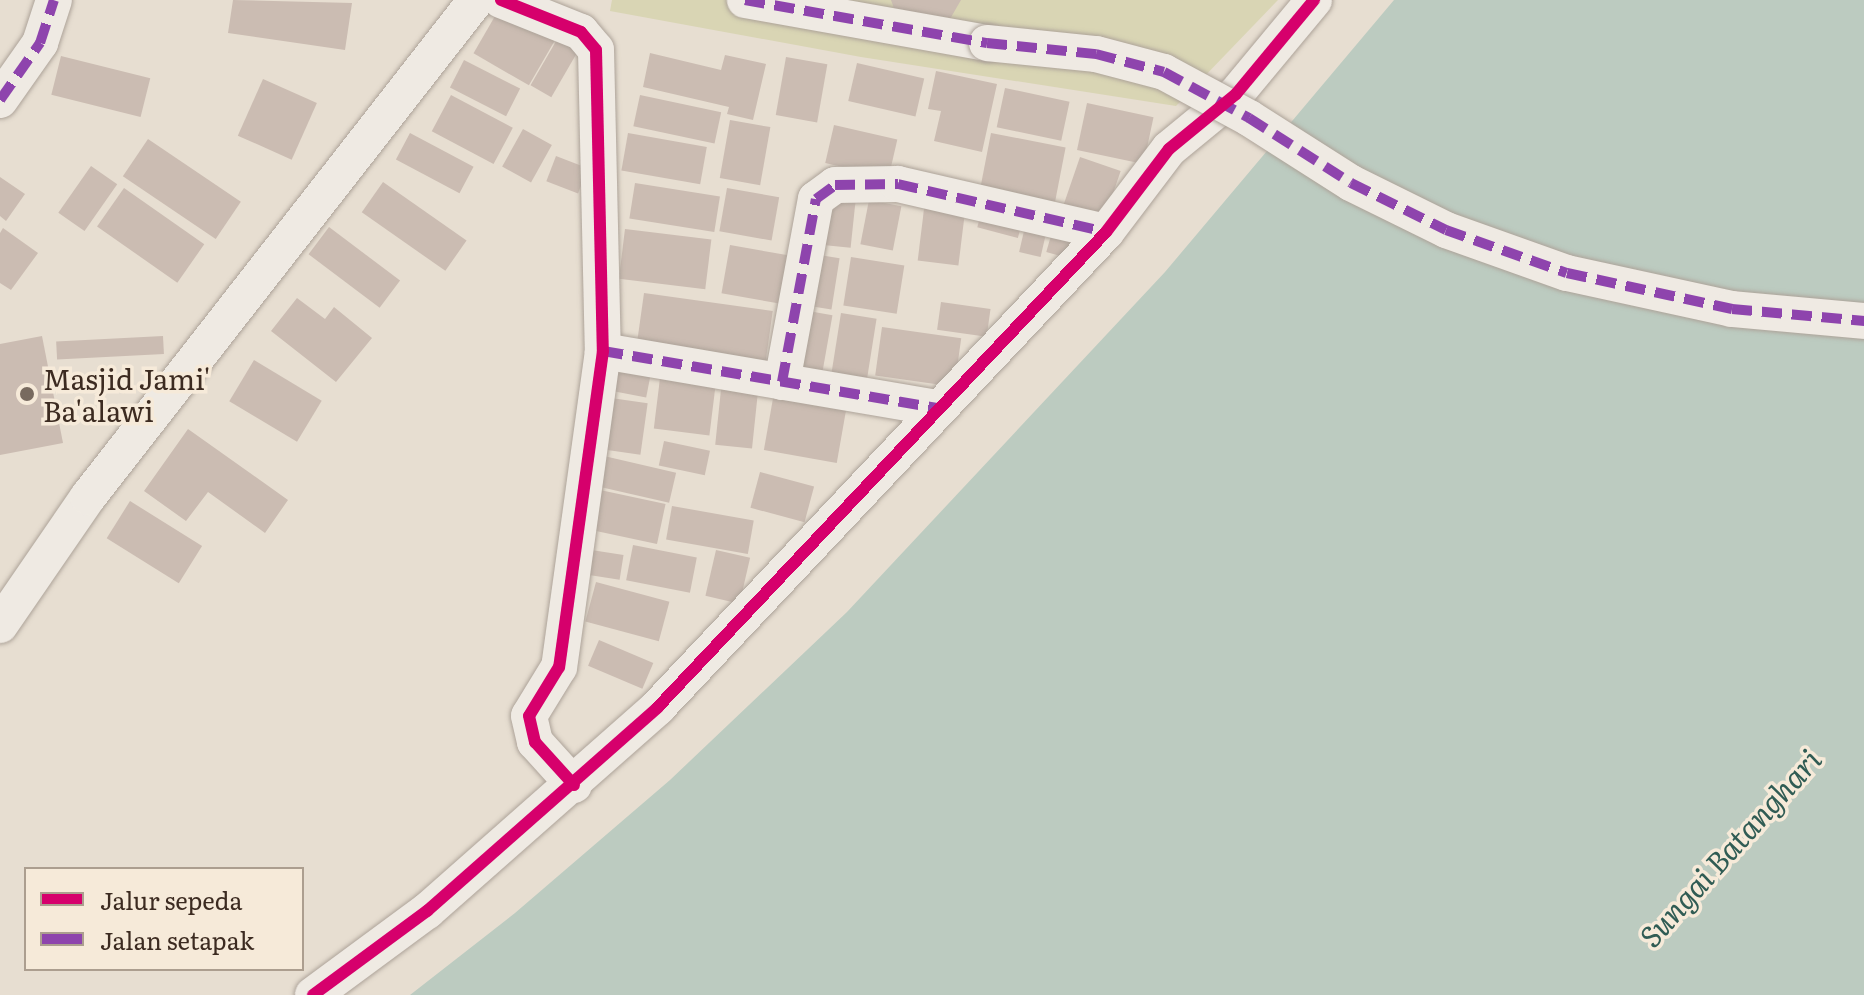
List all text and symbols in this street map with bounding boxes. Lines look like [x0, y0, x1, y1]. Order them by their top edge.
place label: Masjid Jami' Ba'alawi [43, 361, 210, 427]
marker: Masjid Jami' Ba'alawi [18, 385, 36, 403]
water label: Sungai Batanghari [1631, 741, 1827, 953]
legend [24, 867, 304, 971]
text: Jalur sepeda [100, 882, 242, 917]
text: Jalan setapak [100, 922, 254, 957]

